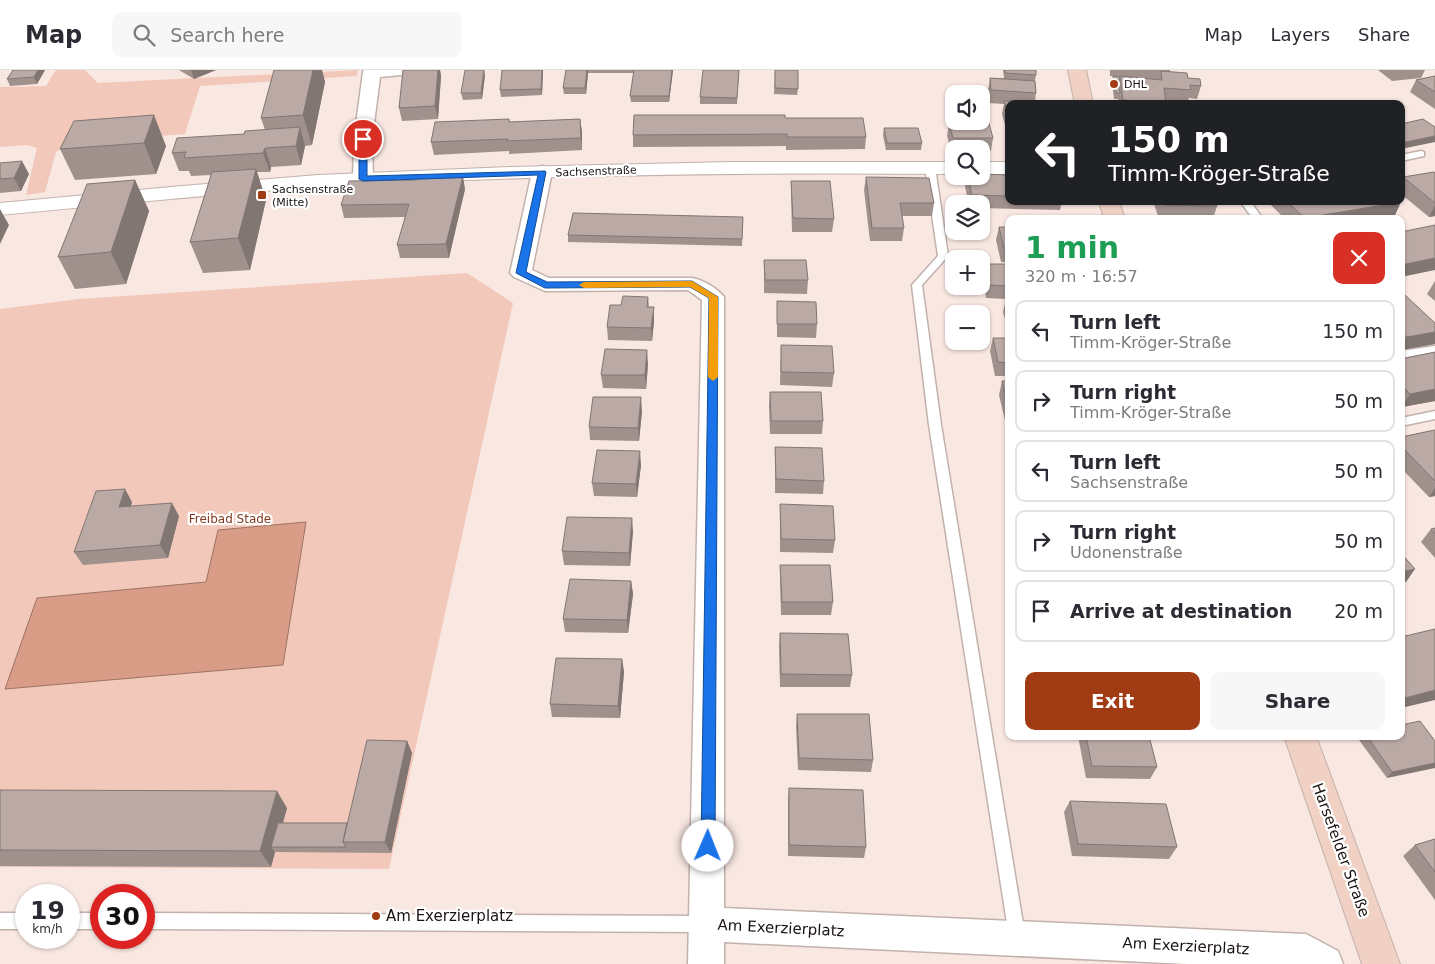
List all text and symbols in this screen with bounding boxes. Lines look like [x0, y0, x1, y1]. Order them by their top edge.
search box [112, 12, 462, 57]
text: Map [25, 21, 82, 49]
icon: search [130, 21, 158, 49]
text: Search here [170, 24, 284, 46]
text: Map [1204, 24, 1242, 45]
text: Layers [1270, 24, 1330, 45]
text: Share [1358, 24, 1410, 45]
marker: DHL [1108, 78, 1120, 90]
place label: DHL [1124, 78, 1148, 91]
map controls [945, 85, 990, 350]
button: sound [945, 85, 990, 130]
pin [342, 118, 384, 160]
icon: left [1025, 120, 1090, 185]
text: 150 m [1108, 120, 1230, 160]
icon: arrive [349, 125, 377, 153]
button: search [945, 140, 990, 185]
text: Timm-Kröger-Straße [1108, 161, 1330, 186]
street label: Sachsenstraße [555, 164, 637, 179]
place label: Sachsenstraße (Mitte) [272, 183, 353, 209]
marker: Sachsenstraße (Mitte) [256, 189, 268, 201]
button: layers [945, 195, 990, 240]
text: 1 min [1025, 230, 1119, 265]
button: close [1333, 232, 1385, 284]
button: + [945, 250, 990, 295]
text: 320 m · 16:57 [1025, 267, 1138, 286]
button: − [945, 305, 990, 350]
text: Turn left [1070, 311, 1161, 333]
icon: left [1027, 317, 1055, 345]
text: 150 m [1322, 320, 1383, 342]
text: Timm-Kröger-Straße [1070, 333, 1231, 352]
text: Turn right [1070, 381, 1176, 403]
icon: right [1027, 387, 1055, 415]
text: 50 m [1334, 390, 1383, 412]
text: Timm-Kröger-Straße [1070, 403, 1231, 422]
text: Turn left [1070, 451, 1161, 473]
icon: left [1027, 457, 1055, 485]
text: 50 m [1334, 460, 1383, 482]
text: Sachsenstraße [1070, 473, 1188, 492]
park label: Freibad Stade [189, 512, 271, 526]
text: Turn right [1070, 521, 1176, 543]
icon: right [1027, 527, 1055, 555]
text: 50 m [1334, 530, 1383, 552]
text: Udonenstraße [1070, 543, 1183, 562]
icon: arrive [1027, 597, 1055, 625]
text: Arrive at destination [1070, 600, 1292, 622]
text: 20 m [1334, 600, 1383, 622]
button: Exit [1025, 672, 1200, 730]
button: Share [1210, 672, 1385, 730]
street label: Harsefelder Straße [1308, 780, 1374, 920]
position arrow [681, 819, 733, 871]
speed limit sign: 30 [90, 884, 155, 949]
text: 19 [30, 896, 65, 925]
place label: Am Exerzierplatz [386, 907, 513, 925]
marker: Am Exerzierplatz [370, 910, 382, 922]
street label: Am Exerzierplatz [717, 916, 845, 940]
text: km/h [32, 922, 63, 936]
street label: Am Exerzierplatz [1122, 934, 1250, 958]

